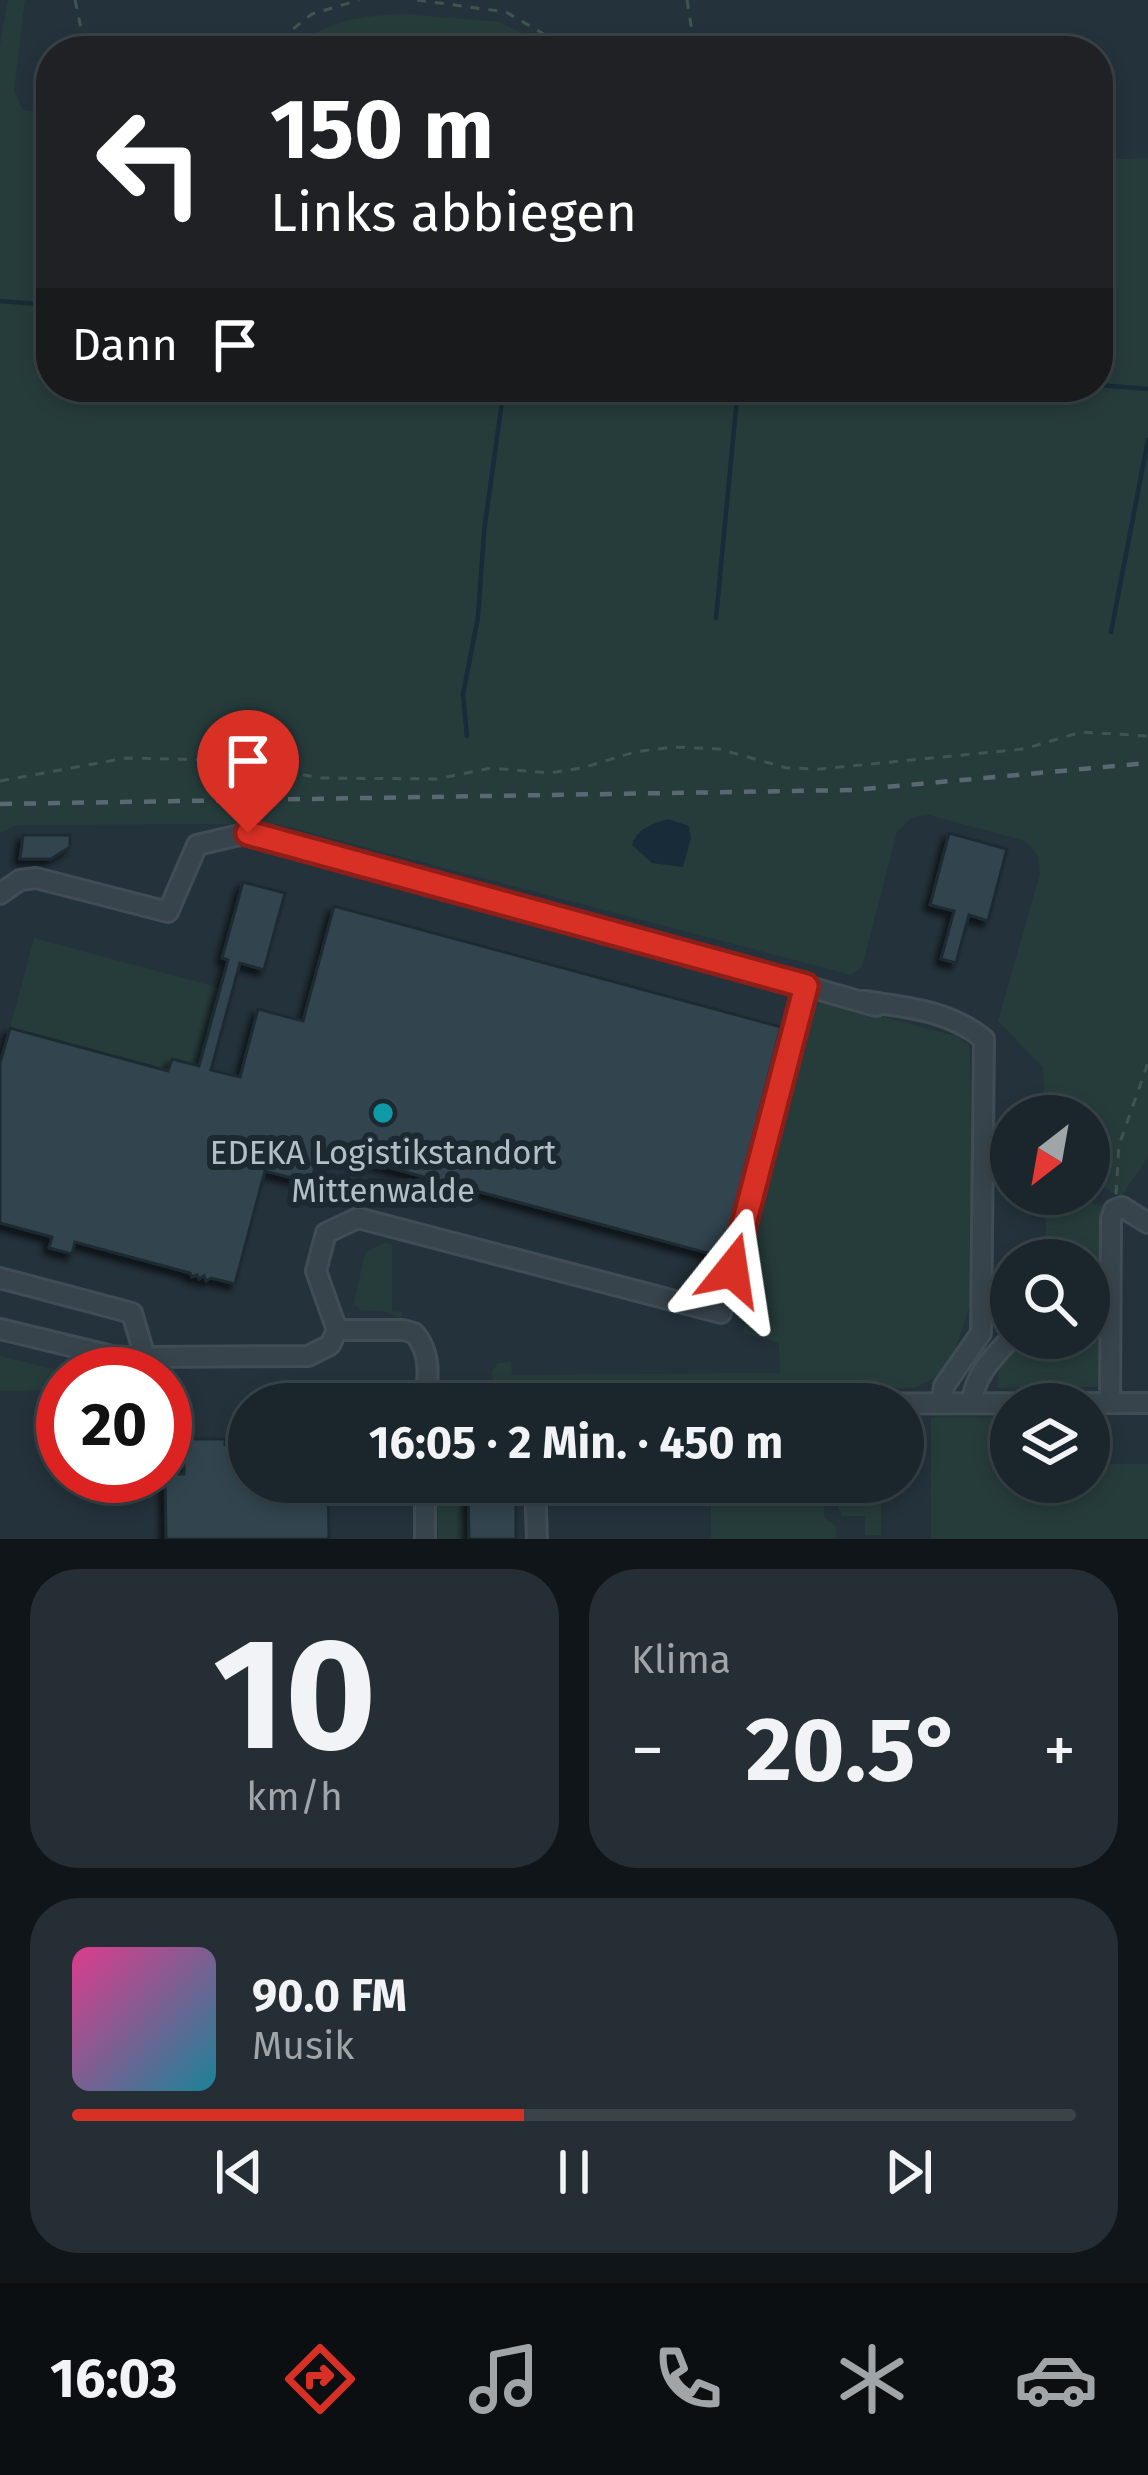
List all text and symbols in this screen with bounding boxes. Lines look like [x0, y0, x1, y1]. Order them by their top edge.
text: 150 m [270, 79, 494, 180]
icon: left [72, 84, 228, 240]
text: Links abbiegen [270, 181, 637, 245]
icon: arrive [202, 312, 268, 378]
text: Dann [72, 318, 178, 372]
pin [197, 710, 299, 833]
icon: arrive [215, 728, 281, 794]
north arrow [990, 1095, 1110, 1215]
map controls [990, 1095, 1110, 1503]
marker: EDEKA Logistikstandort Mittenwalde [370, 1100, 396, 1126]
place label: EDEKA Logistikstandort Mittenwalde [210, 1133, 556, 1211]
position arrow [669, 1207, 795, 1333]
button: search [990, 1239, 1110, 1359]
speed limit sign: 20 [36, 1347, 192, 1503]
button: layers [990, 1383, 1110, 1503]
text: 16:05 · 2 Min. · 450 m [369, 1416, 783, 1470]
text: 10 [213, 1602, 376, 1789]
text: Klima [631, 1637, 731, 1683]
text: 20.5° [746, 1696, 961, 1804]
text: − [631, 1711, 664, 1790]
text: + [1043, 1711, 1076, 1790]
text: km/h [246, 1774, 343, 1820]
text: 90.0 FM [252, 1969, 407, 2023]
text: Musik [252, 2023, 354, 2069]
icon: previous [206, 2139, 272, 2205]
icon: pause [541, 2139, 607, 2205]
icon: next [876, 2139, 942, 2205]
icon: directions [278, 2337, 362, 2421]
icon: music [462, 2337, 546, 2421]
icon: phone [646, 2337, 730, 2421]
icon: climate [830, 2337, 914, 2421]
icon: car [1014, 2337, 1098, 2421]
text: 16:03 [50, 2347, 178, 2411]

